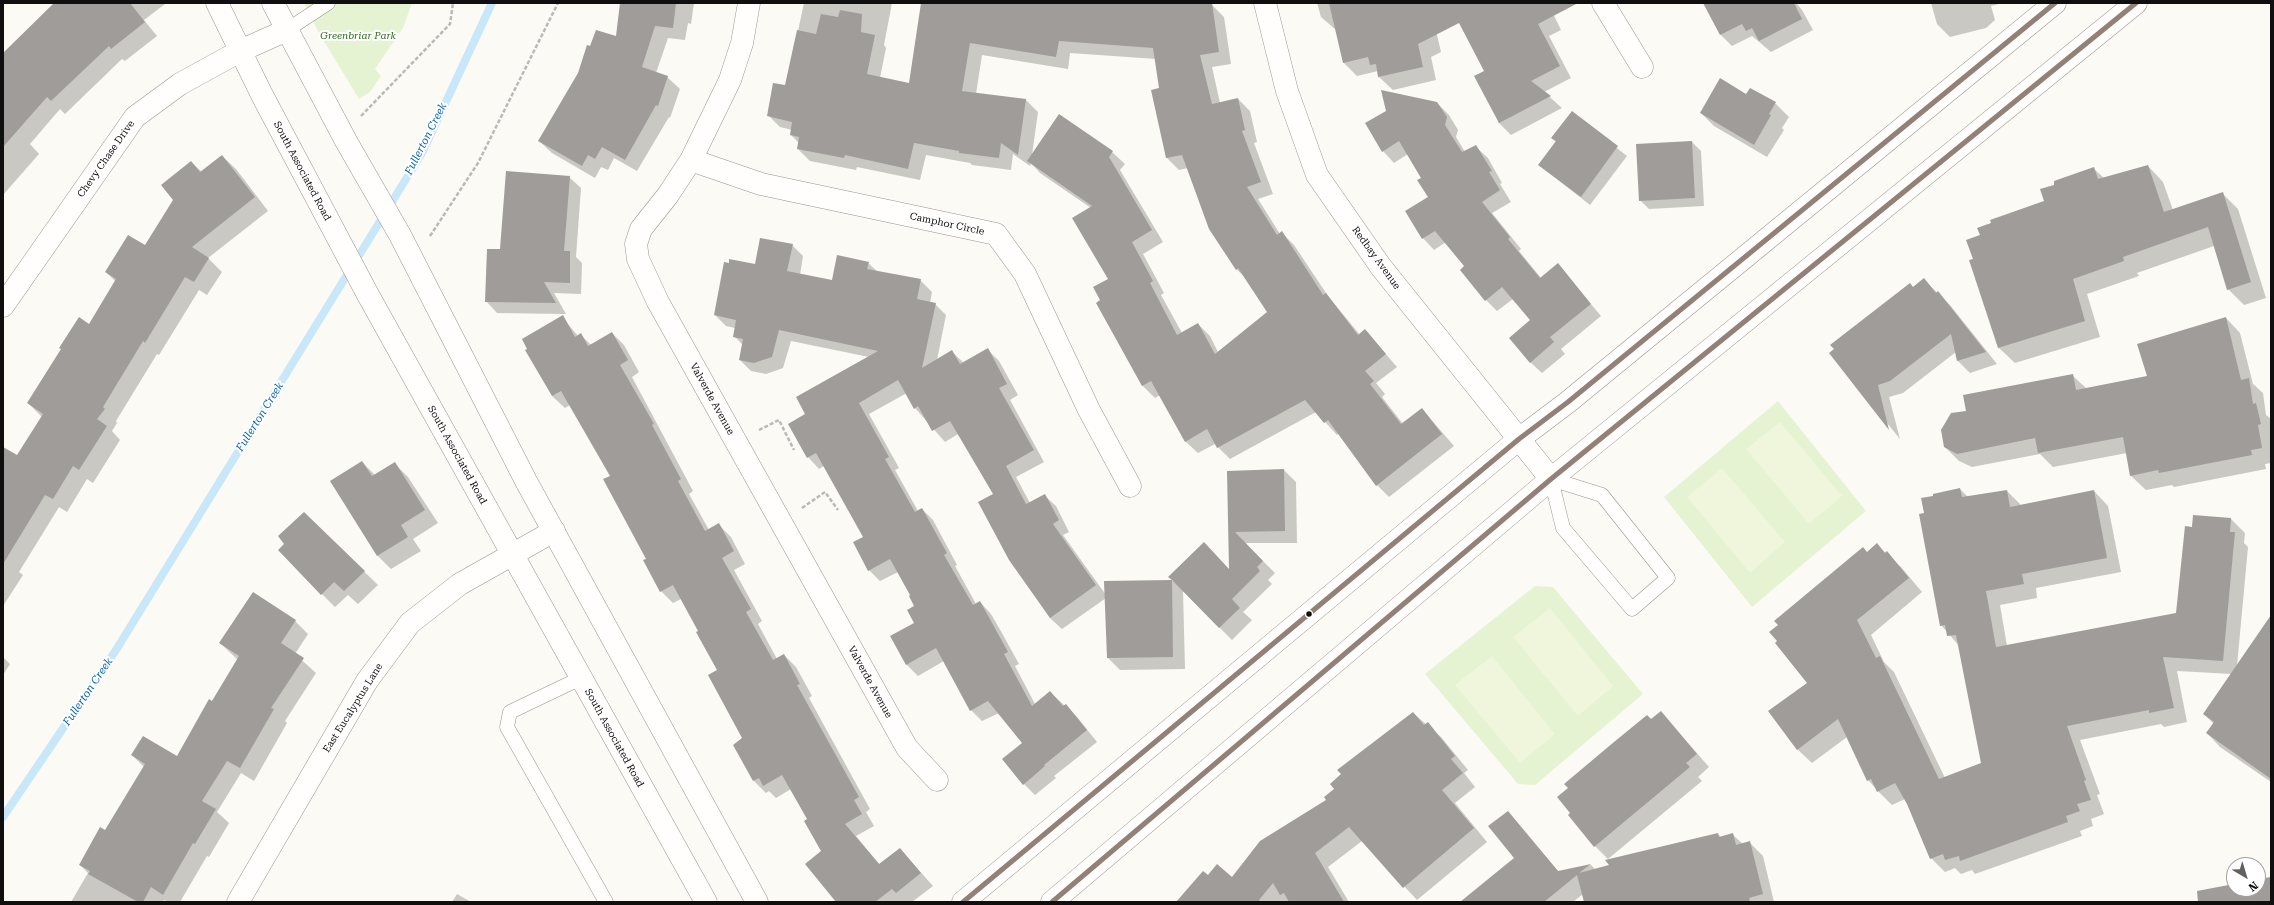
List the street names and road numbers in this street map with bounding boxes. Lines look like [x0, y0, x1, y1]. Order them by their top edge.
street label: Chevy Chase Drive [75, 118, 137, 200]
street label: South Associated Road [271, 119, 333, 223]
street label: Camphor Circle [909, 210, 985, 238]
street label: Redbay Avenue [1349, 224, 1403, 292]
street label: Valverde Avenue [687, 361, 737, 437]
street label: South Associated Road [425, 404, 489, 506]
street label: Valverde Avenue [845, 644, 895, 720]
street label: East Eucalyptus Lane [321, 661, 385, 755]
street label: South Associated Road [582, 687, 646, 789]

